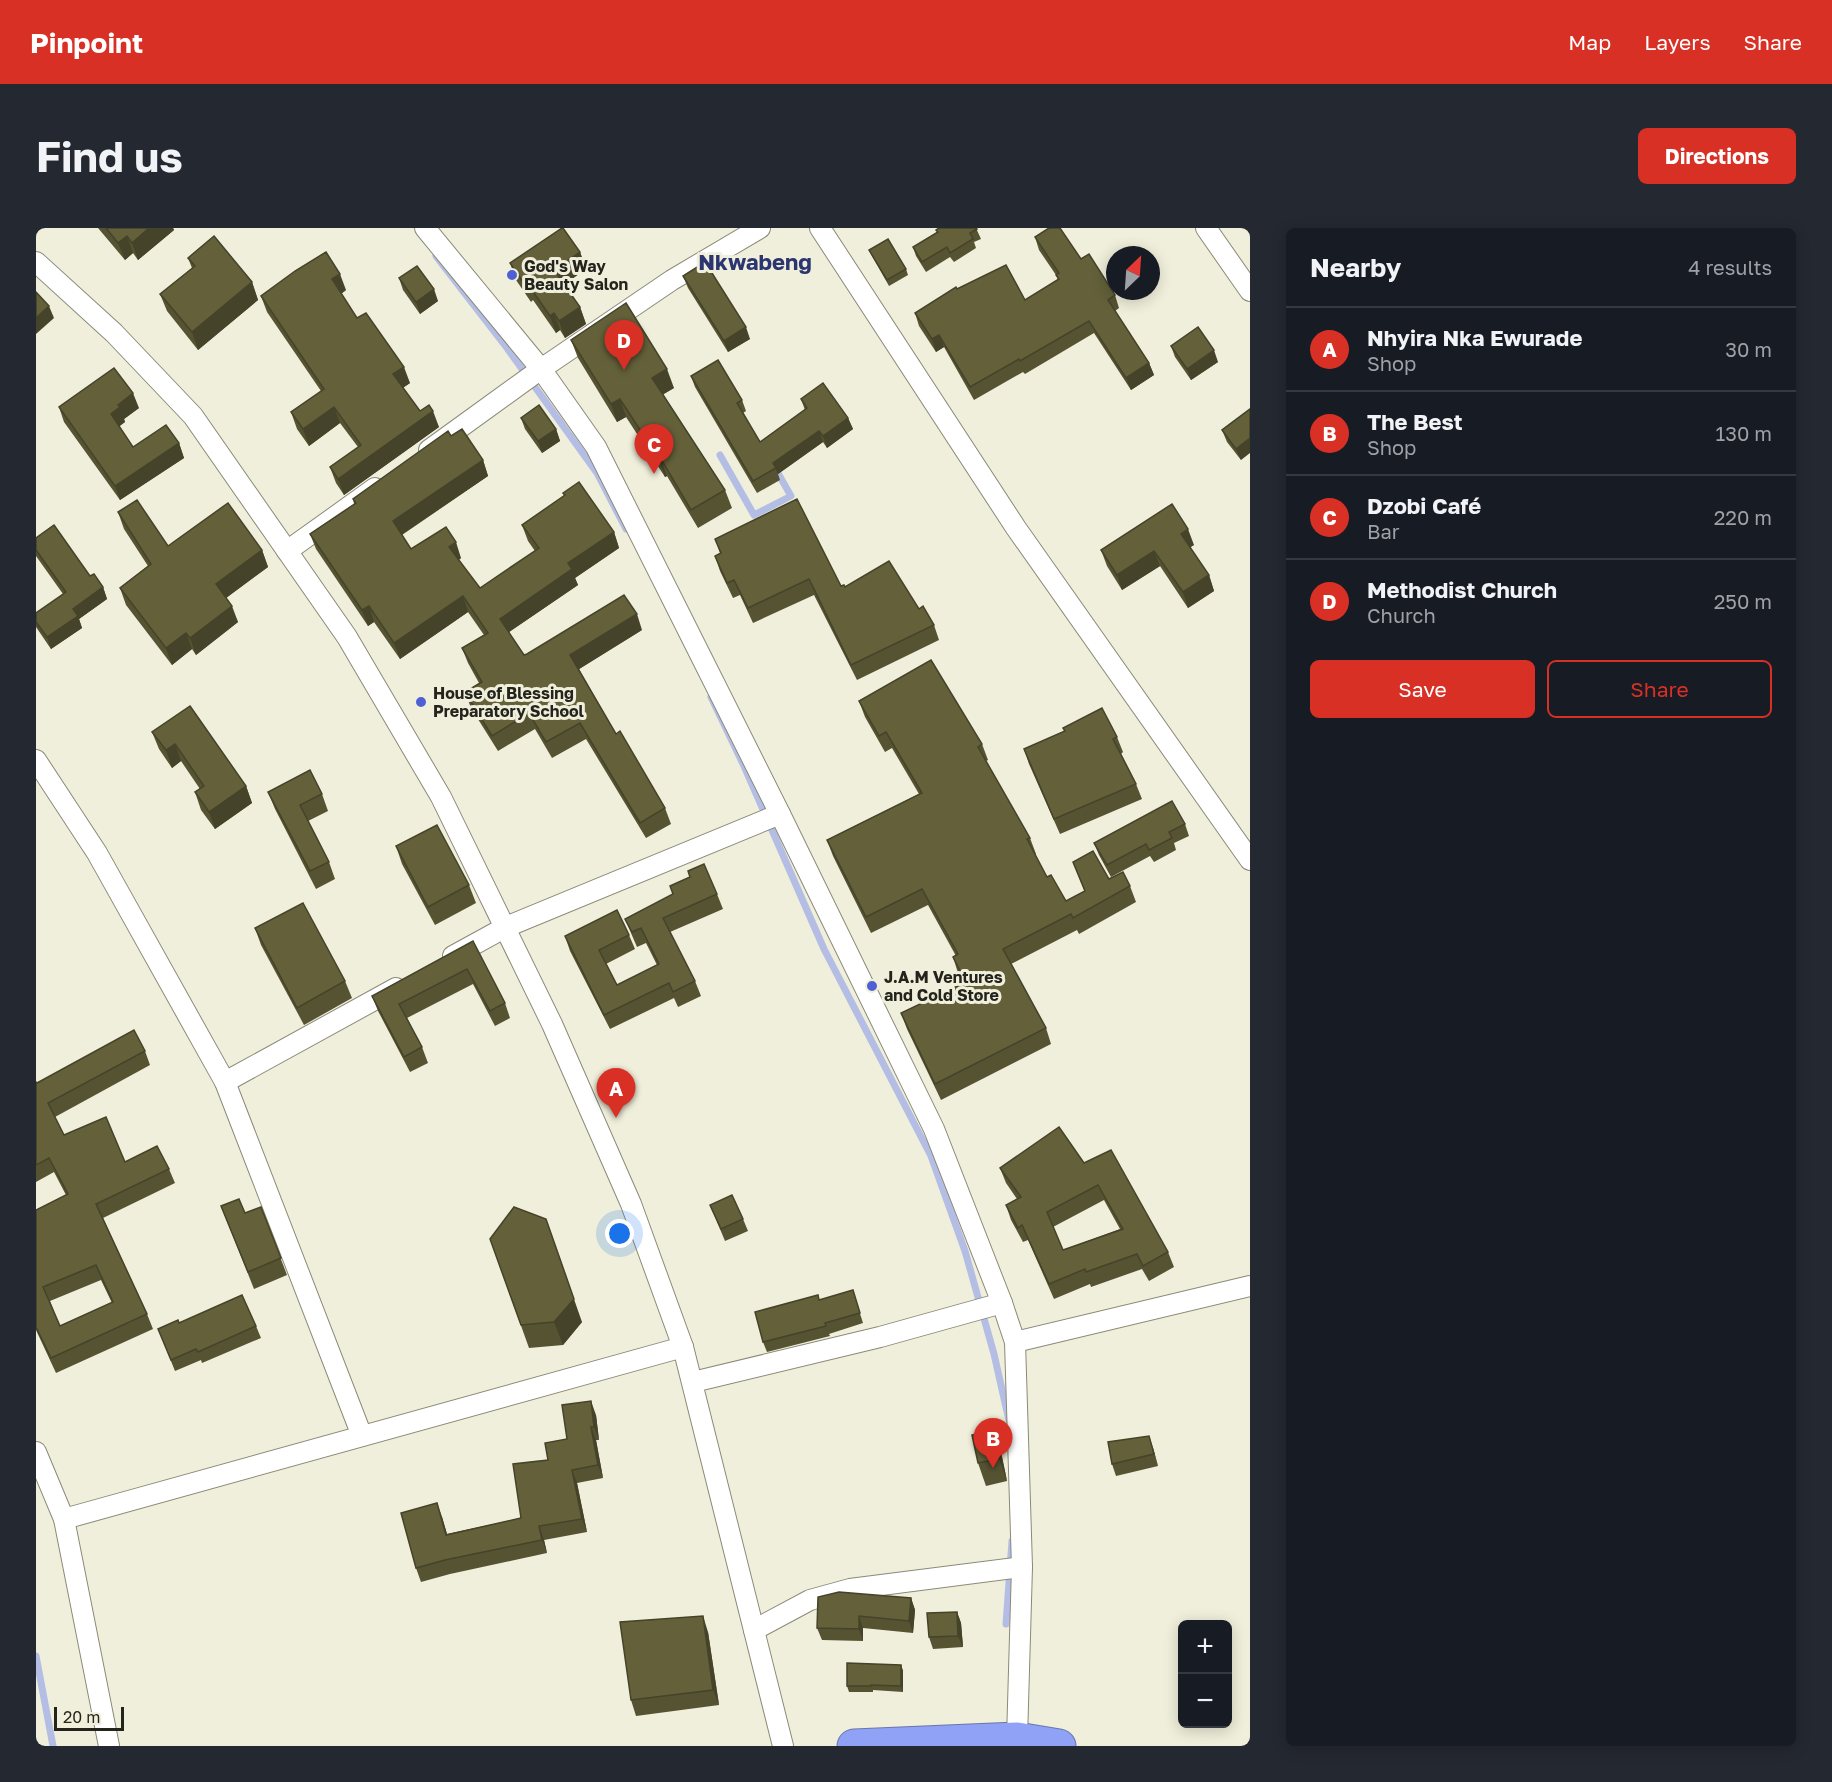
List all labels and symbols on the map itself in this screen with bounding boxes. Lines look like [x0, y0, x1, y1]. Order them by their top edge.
north arrow [1106, 246, 1160, 300]
district label: Nkwabeng [698, 248, 812, 275]
place label: God's Way Beauty Salon [524, 256, 628, 294]
marker: God's Way Beauty Salon [505, 268, 519, 282]
pin: D [604, 320, 644, 370]
pin: C [634, 424, 674, 474]
place label: House of Blessing Preparatory School [433, 683, 585, 721]
marker: House of Blessing Preparatory School [414, 695, 428, 709]
place label: J.A.M Ventures and Cold Store [884, 967, 1003, 1005]
marker: J.A.M Ventures and Cold Store [865, 979, 879, 993]
pin: A [596, 1068, 636, 1118]
your location [605, 1219, 634, 1248]
pin: B [974, 1418, 1012, 1468]
scale bar [54, 1704, 124, 1732]

